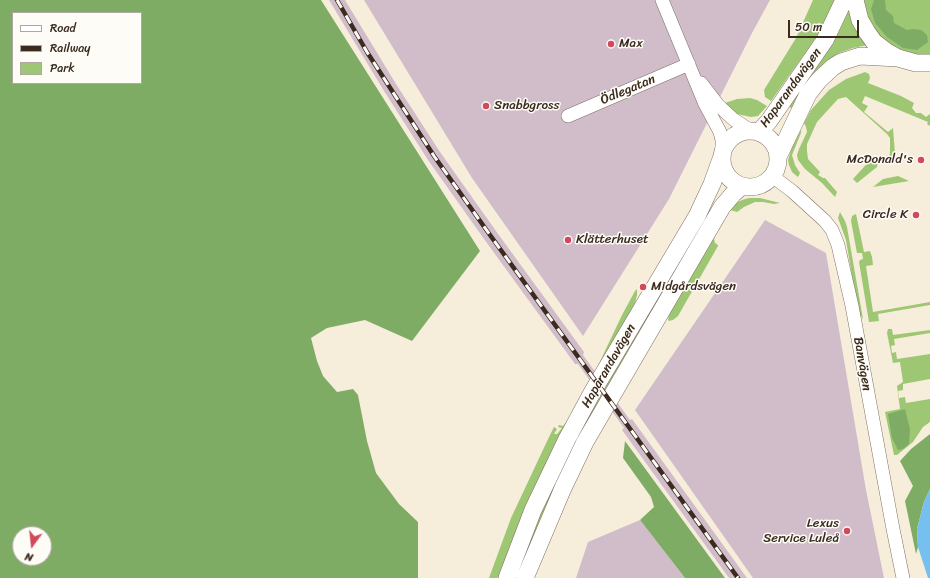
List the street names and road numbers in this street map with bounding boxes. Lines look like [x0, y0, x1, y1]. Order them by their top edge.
street label: Haparandavägen [757, 45, 825, 131]
street label: Ödlegatan [598, 71, 658, 109]
street label: Haparandavägen [579, 321, 639, 411]
street label: Banvägen [850, 336, 874, 392]

